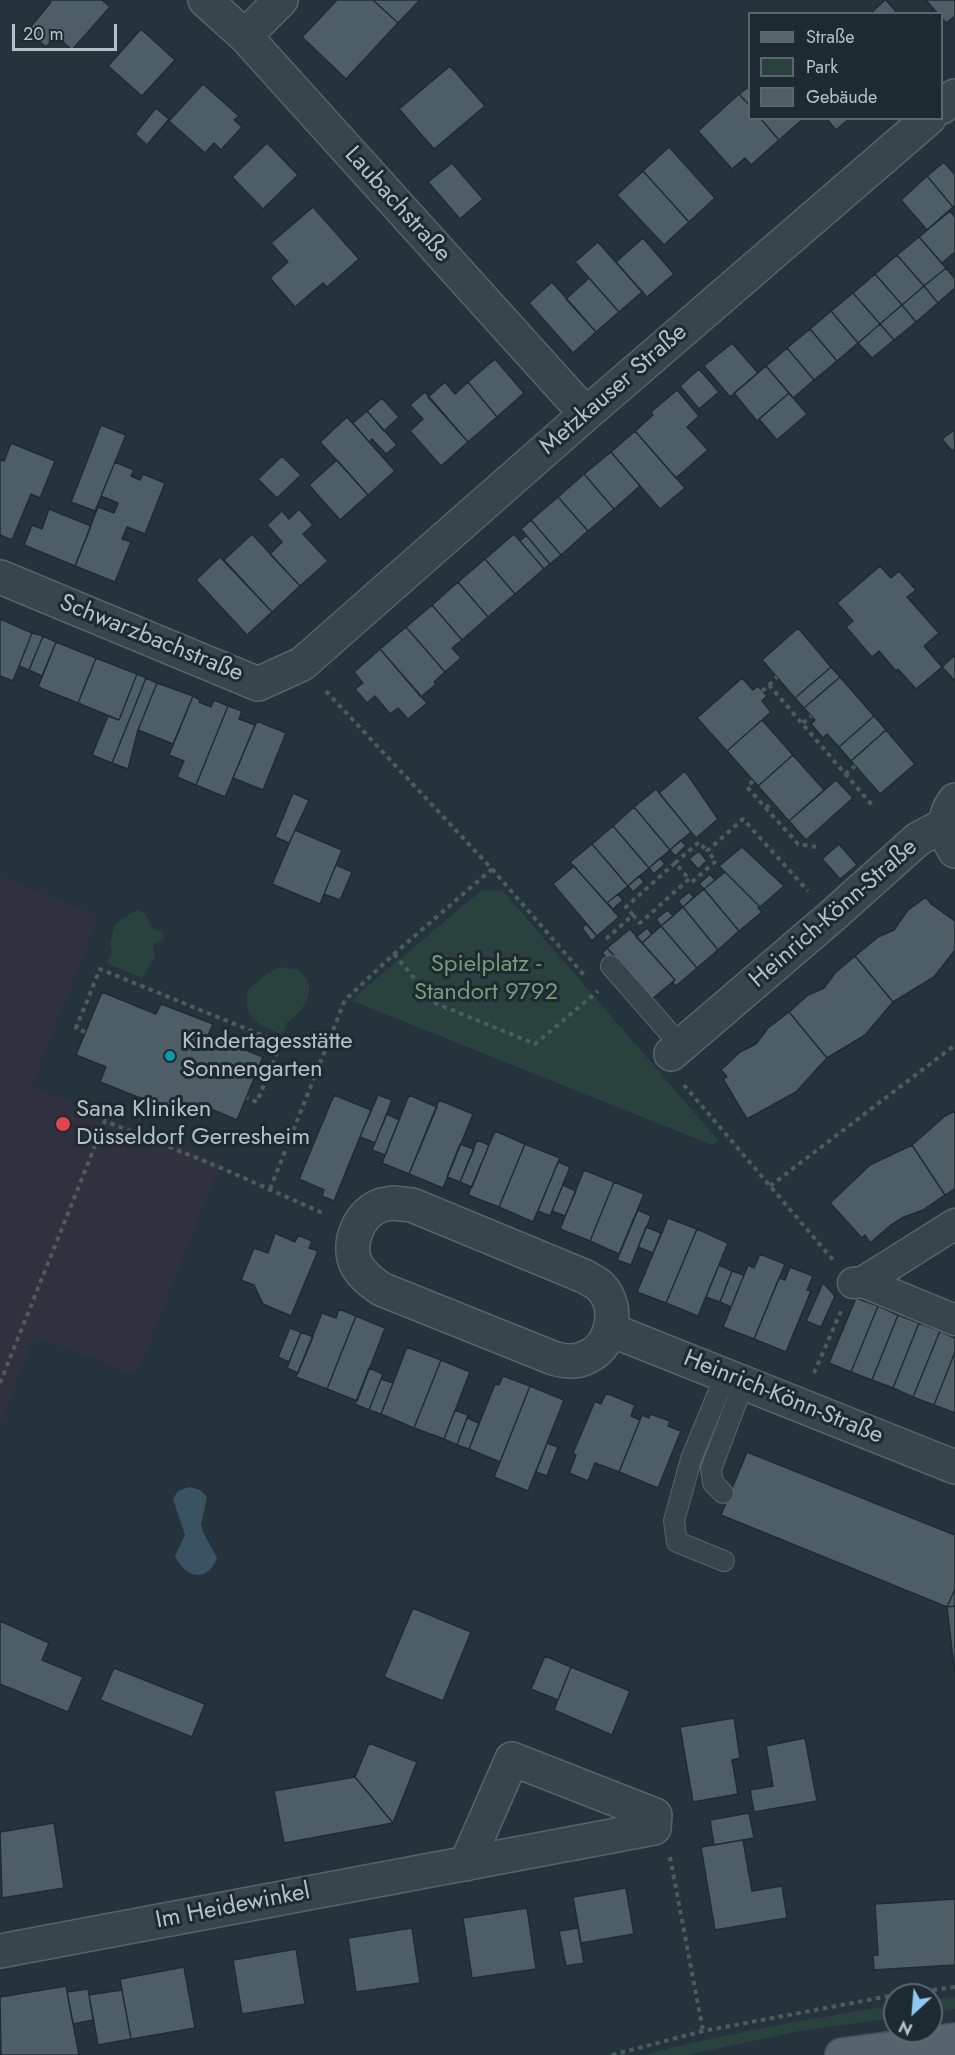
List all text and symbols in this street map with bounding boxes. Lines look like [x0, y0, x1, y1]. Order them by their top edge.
scale bar [15, 12, 120, 50]
legend [748, 12, 943, 120]
text: 20 m [23, 21, 63, 47]
text: Straße [806, 24, 854, 50]
text: Park [806, 54, 838, 80]
text: Gebäude [806, 84, 877, 110]
street label: Laubachstraße [338, 141, 456, 269]
street label: Metzkauser Straße [535, 318, 693, 462]
street label: Schwarzbachstraße [55, 589, 247, 689]
street label: Heinrich-Könn-Straße [744, 833, 924, 995]
park label: Spielplatz - Standort 9792 [414, 951, 558, 1007]
place label: Kindertagesstätte Sonnengarten [182, 1028, 353, 1084]
marker: Kindertagesstätte Sonnengarten [163, 1049, 177, 1063]
place label: Sana Kliniken Düsseldorf Gerresheim [76, 1096, 310, 1152]
marker: Sana Kliniken Düsseldorf Gerresheim [54, 1115, 72, 1133]
street label: Heinrich-Könn-Straße [679, 1345, 887, 1451]
street label: Im Heidewinkel [153, 1878, 313, 1936]
north arrow [883, 1983, 943, 2043]
text: N [895, 2015, 917, 2041]

